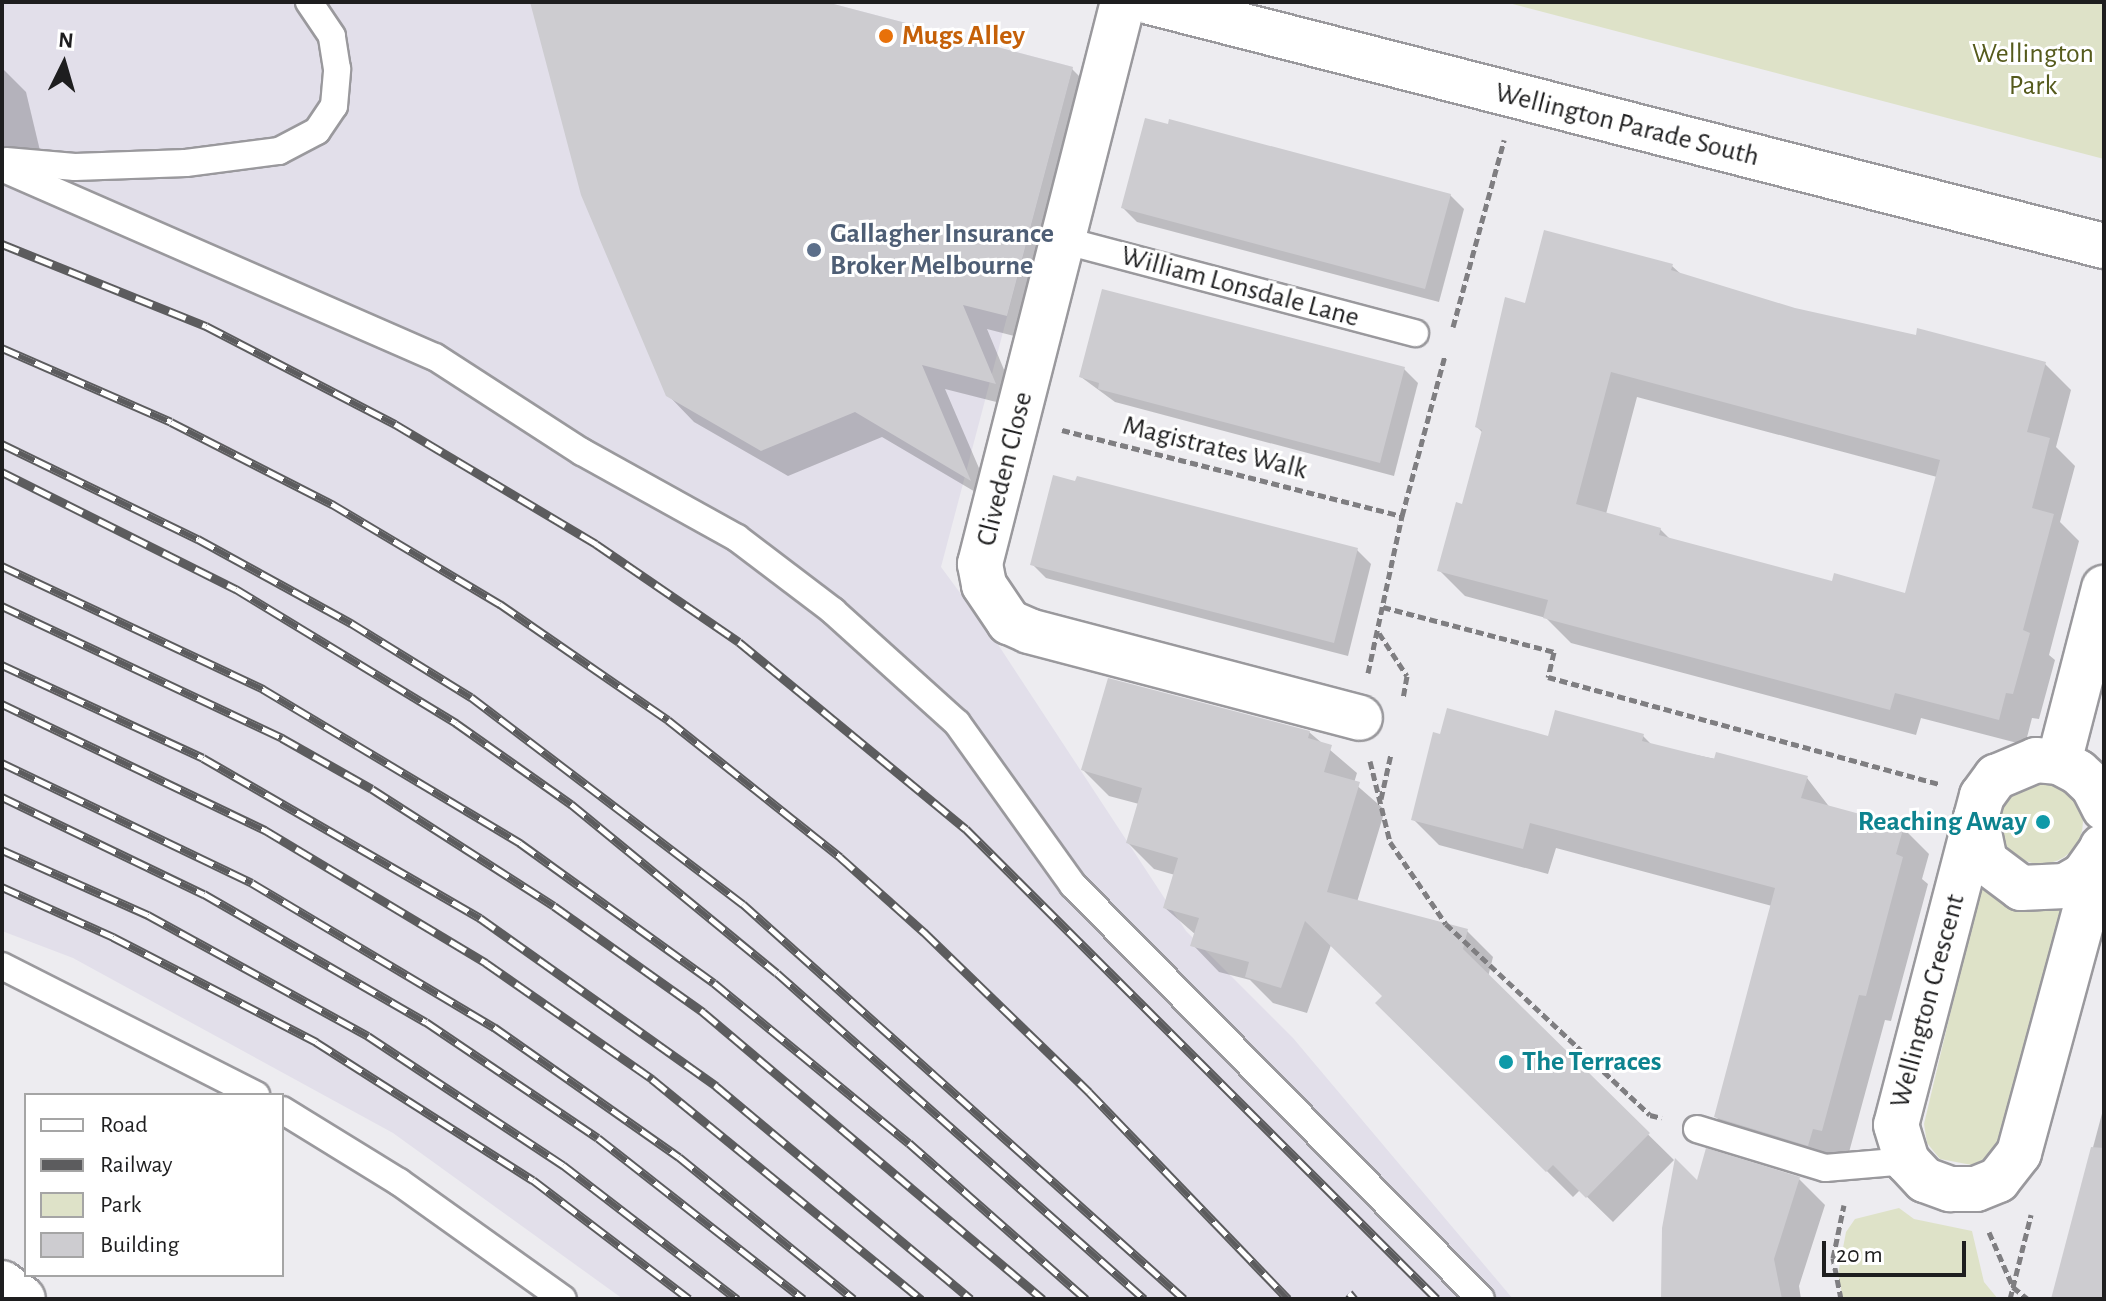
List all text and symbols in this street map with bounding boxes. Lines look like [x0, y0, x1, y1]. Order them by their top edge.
place label: Mugs Alley [902, 19, 1025, 53]
north arrow [24, 24, 104, 104]
marker: Mugs Alley [877, 27, 895, 45]
text: N [58, 28, 75, 52]
park label: Wellington Park [1972, 37, 2094, 103]
street label: Wellington Parade South [1492, 76, 1762, 174]
place label: Gallagher Insurance Broker Melbourne [830, 217, 1054, 283]
street label: William Lonsdale Lane [1117, 239, 1363, 335]
marker: Gallagher Insurance Broker Melbourne [805, 241, 823, 259]
street label: Cliveden Close [970, 388, 1040, 550]
street label: Magistrates Walk [1119, 409, 1311, 487]
place label: Reaching Away [1858, 805, 2027, 839]
marker: Reaching Away [2034, 813, 2052, 831]
street label: Wellington Crescent [1883, 890, 1973, 1112]
place label: The Terraces [1522, 1045, 1662, 1079]
marker: The Terraces [1497, 1053, 1515, 1071]
legend [24, 1093, 284, 1277]
text: Road [100, 1113, 148, 1137]
text: Railway [100, 1153, 172, 1177]
text: Park [100, 1193, 141, 1217]
scale bar [1826, 1225, 1970, 1275]
text: Building [100, 1233, 179, 1257]
text: 20 m [1836, 1243, 1883, 1267]

